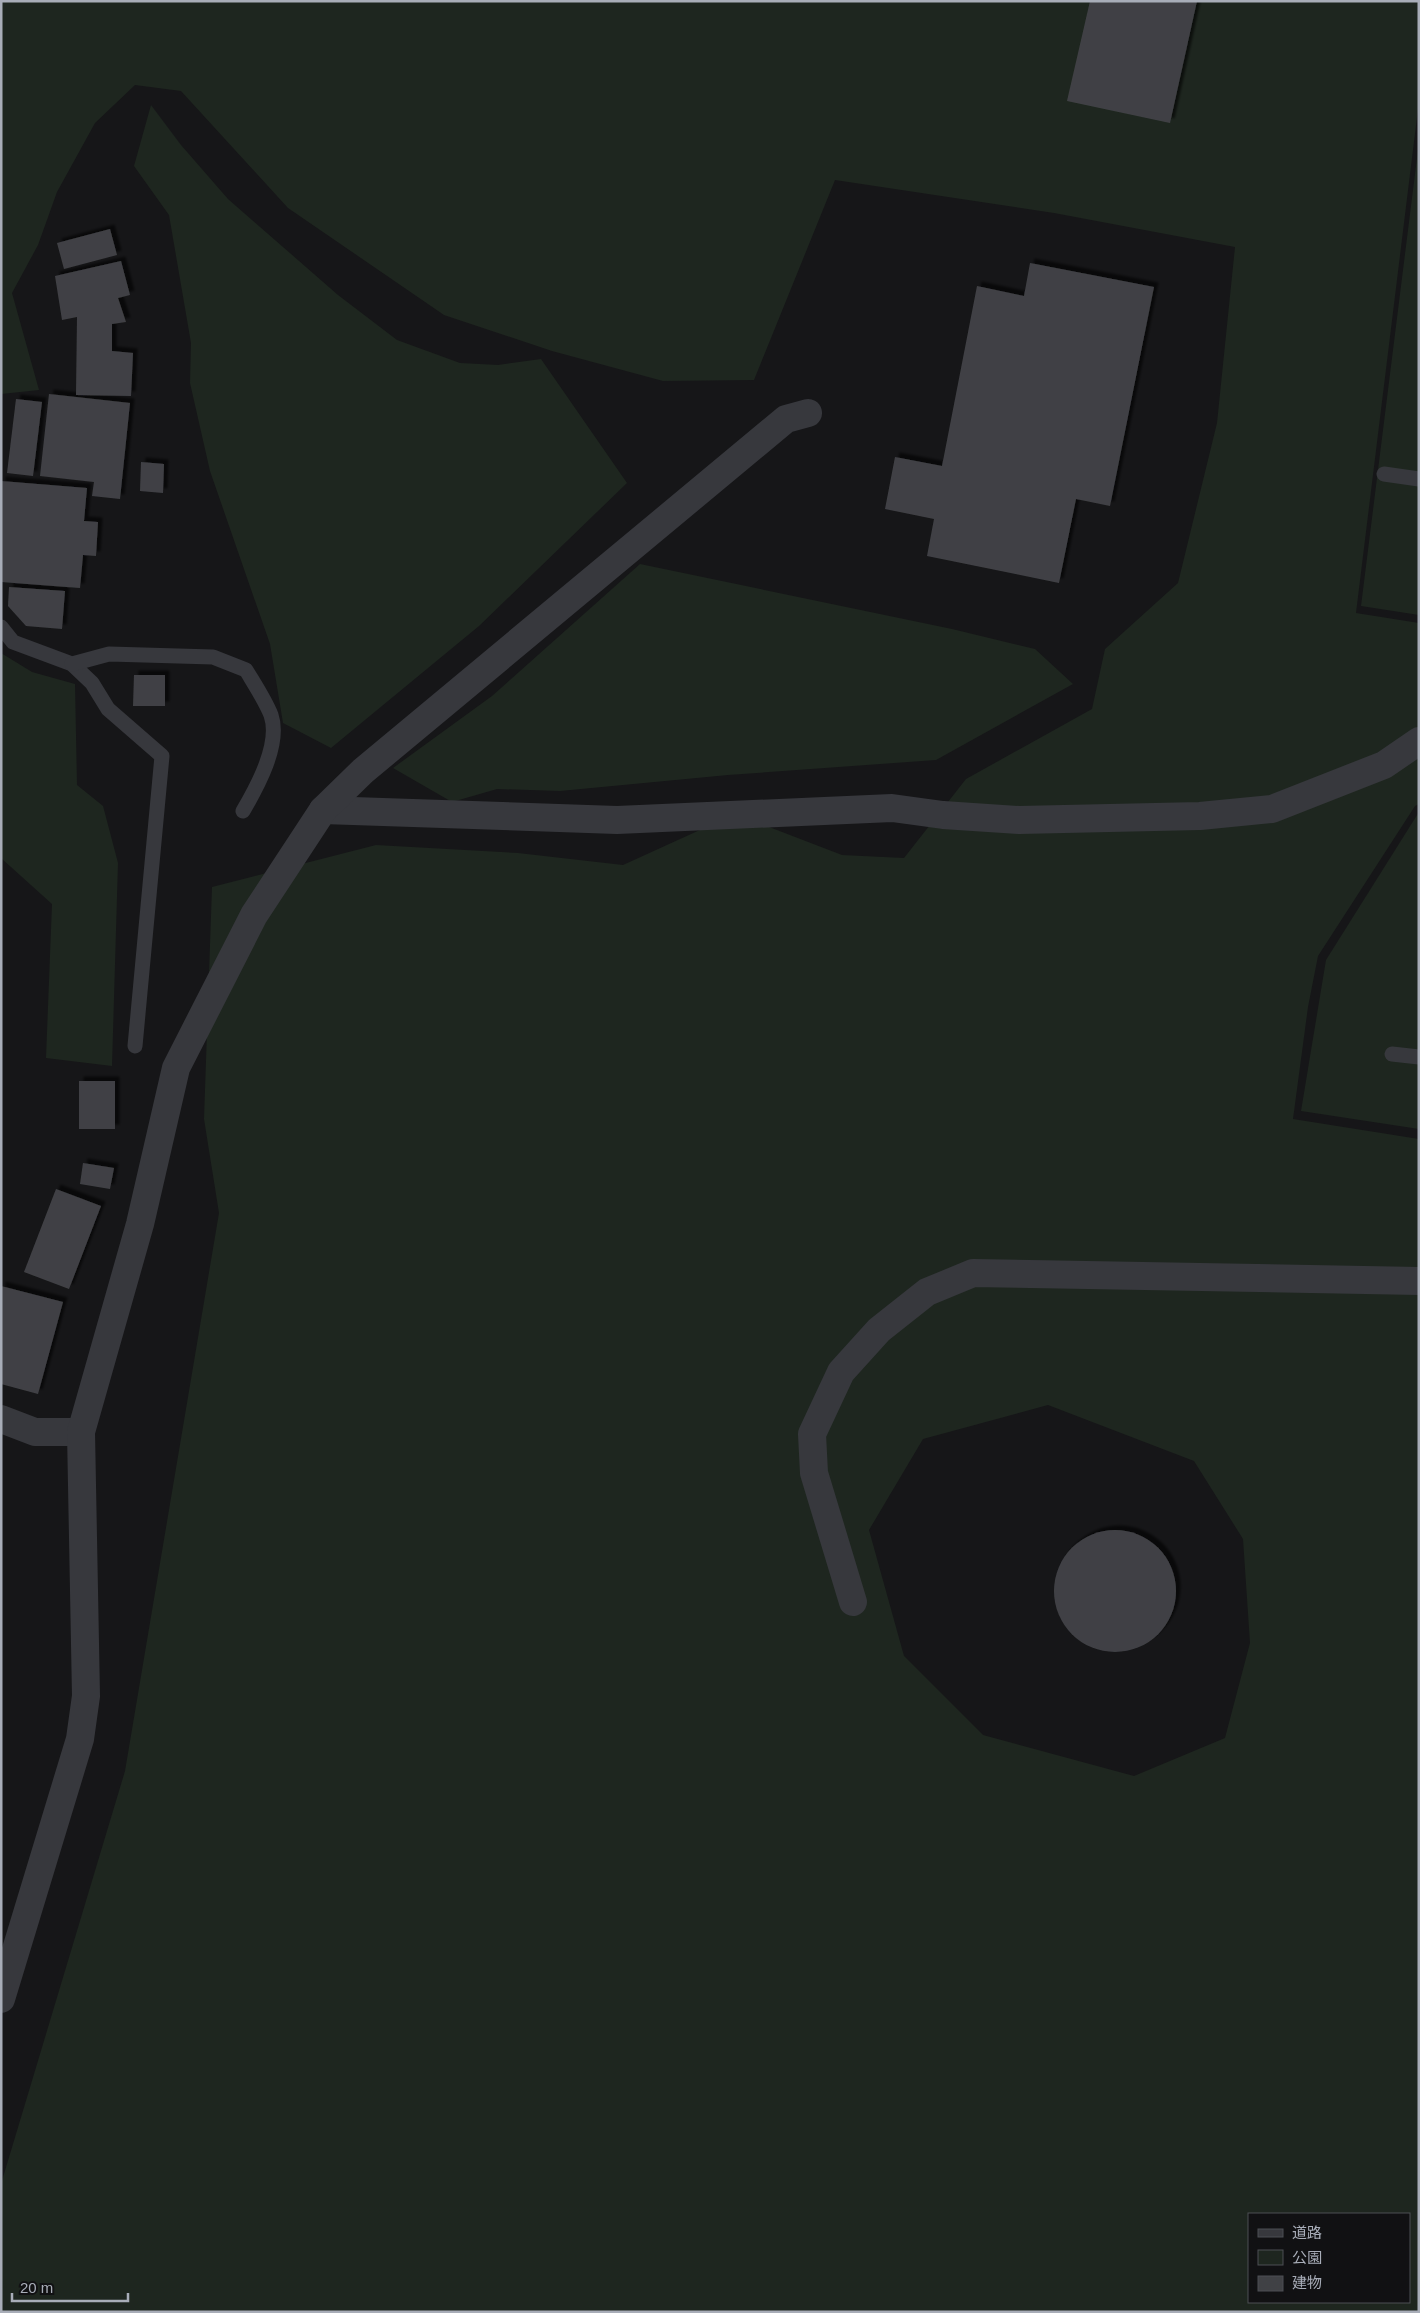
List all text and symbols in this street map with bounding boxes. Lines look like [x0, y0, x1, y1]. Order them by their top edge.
legend [1248, 2213, 1410, 2303]
text: 道路 [1292, 2224, 1322, 2241]
text: 公園 [1292, 2249, 1322, 2266]
scale bar [12, 2270, 129, 2302]
text: 建物 [1292, 2274, 1322, 2291]
text: 20 m [20, 2279, 53, 2296]

